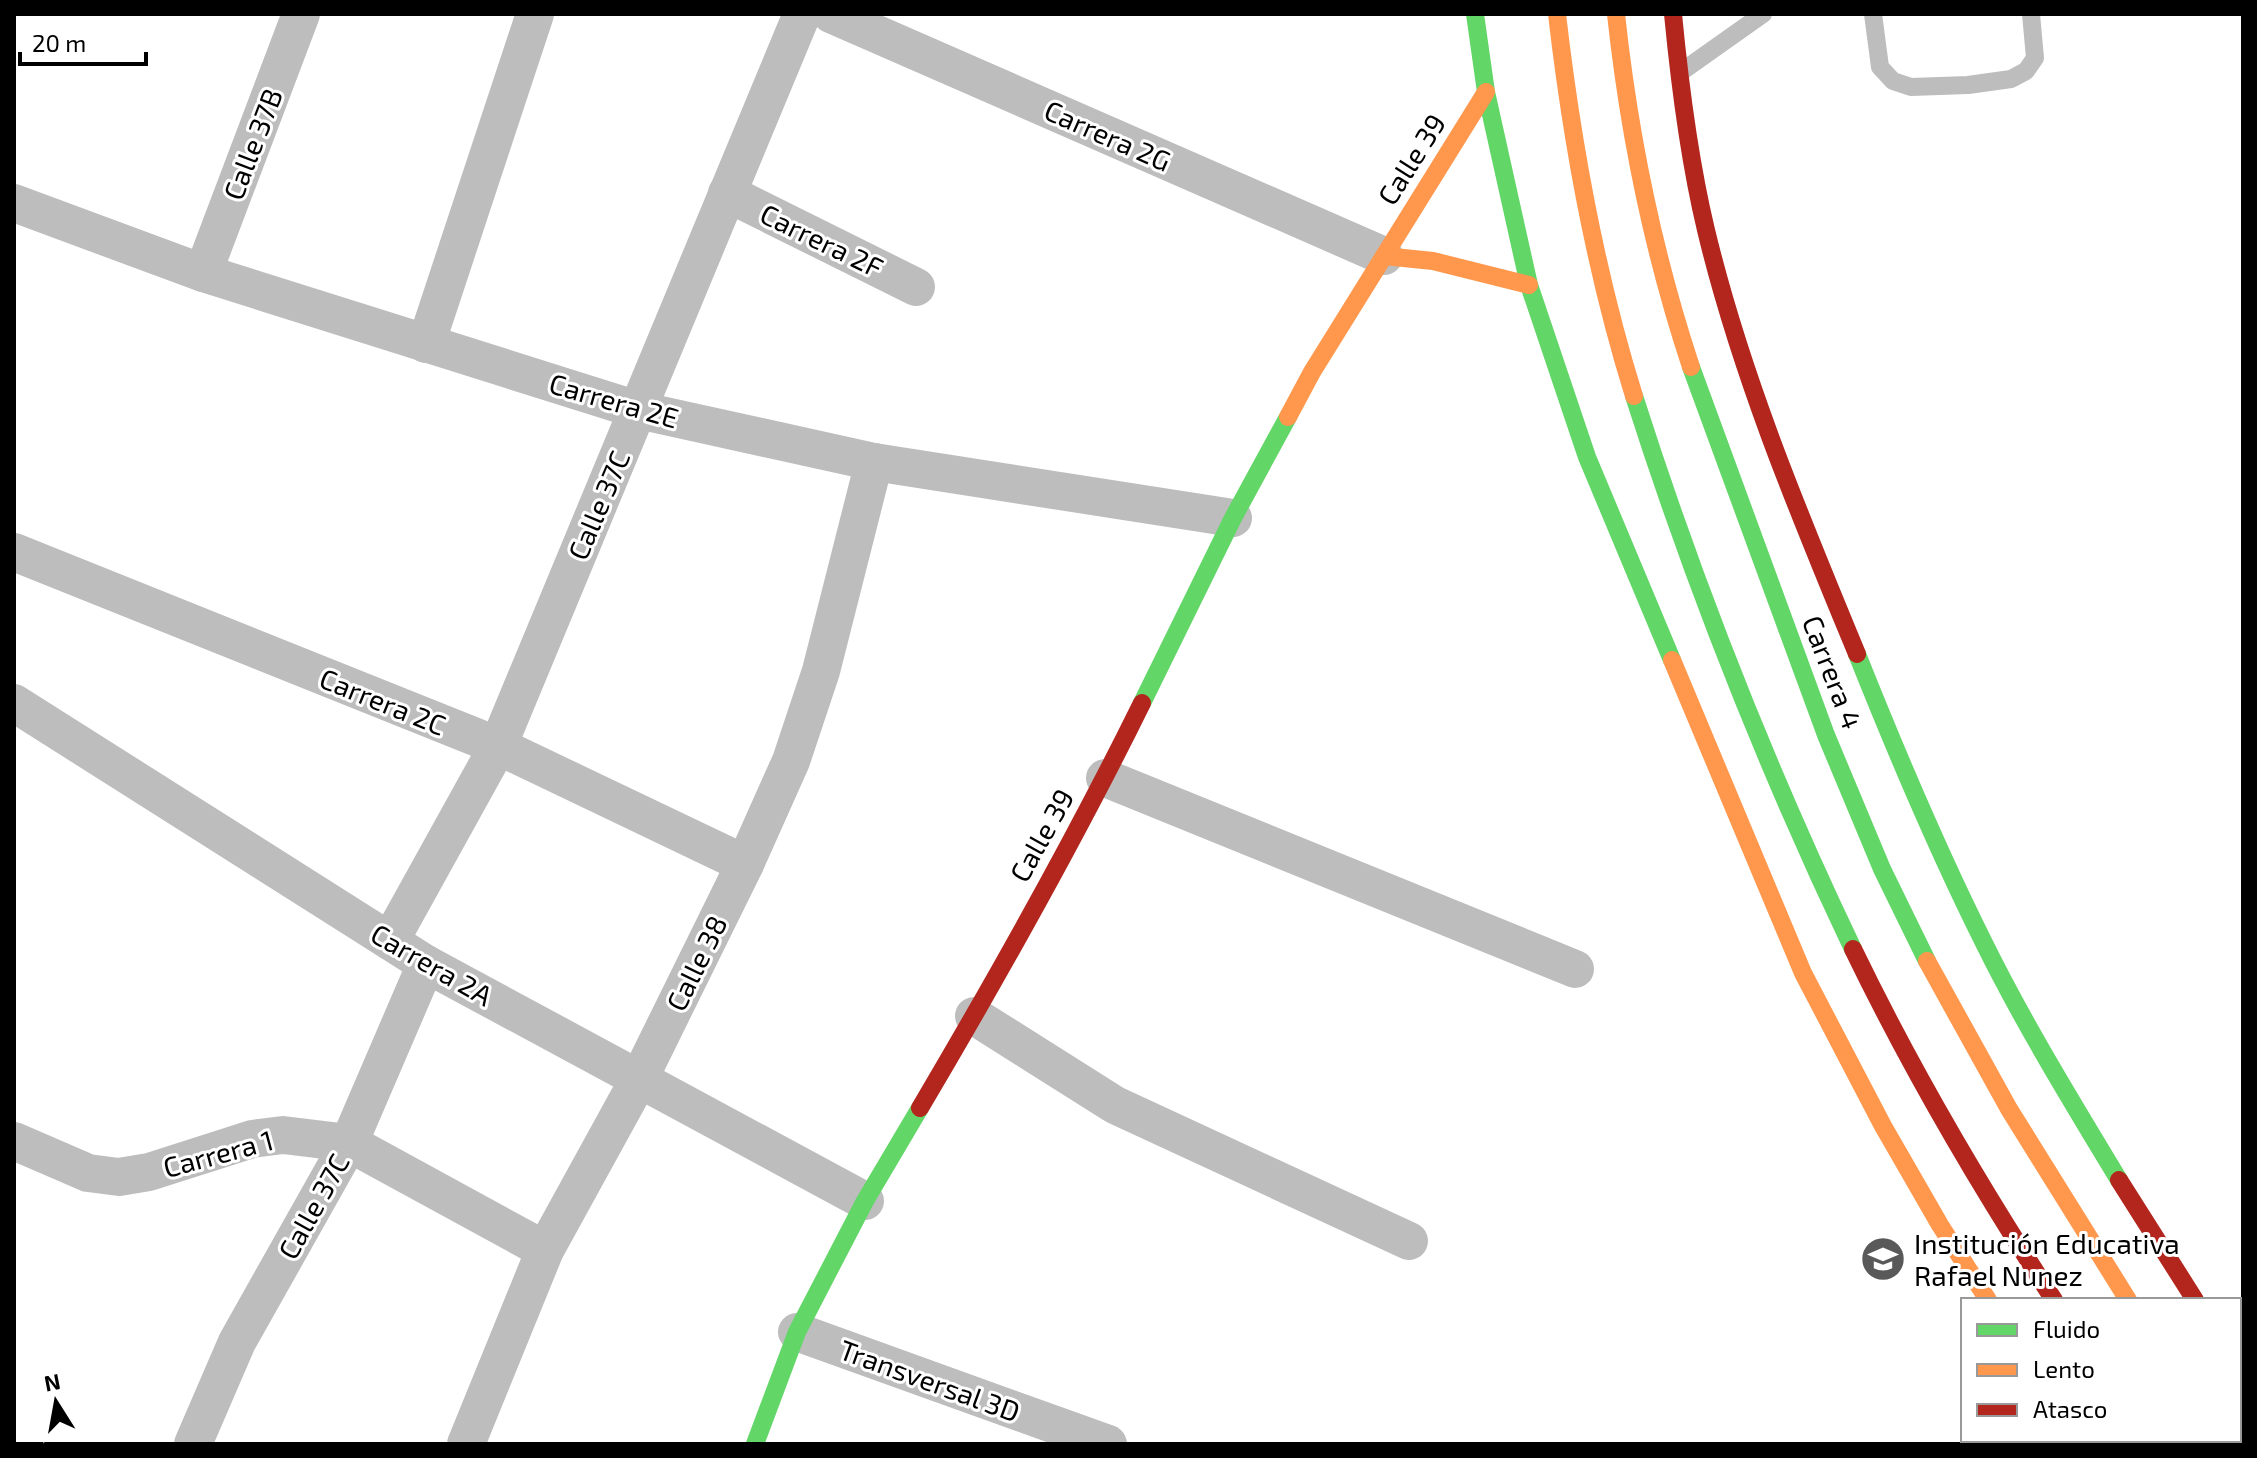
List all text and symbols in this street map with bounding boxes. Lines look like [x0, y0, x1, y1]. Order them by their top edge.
scale bar [20, 16, 146, 66]
text: 20 m [32, 28, 86, 57]
street label: Calle 37B [215, 84, 289, 204]
street label: Carrera 2G [1040, 92, 1176, 178]
street label: Calle 39 [1370, 107, 1452, 211]
street label: Carrera 2F [755, 196, 889, 284]
street label: Carrera 2E [546, 365, 682, 435]
street label: Calle 37C [560, 445, 636, 565]
street label: Carrera 4 [1796, 611, 1870, 733]
street label: Carrera 2C [315, 660, 451, 742]
street label: Calle 39 [1002, 783, 1080, 887]
street label: Calle 38 [658, 910, 734, 1016]
street label: Carrera 2A [365, 916, 499, 1013]
street label: Carrera 1 [159, 1122, 277, 1184]
street label: Calle 37C [270, 1147, 356, 1265]
place label: Institución Educativa Rafael Nunez [1914, 1226, 2180, 1292]
school or university icon: Institución Educativa Rafael Nunez [1859, 1235, 1907, 1283]
legend [1961, 1298, 2241, 1442]
text: Fluido [2033, 1314, 2100, 1343]
street label: Transversal 3D [835, 1332, 1025, 1428]
text: Lento [2033, 1354, 2095, 1383]
north arrow [16, 1362, 96, 1442]
text: N [42, 1367, 62, 1396]
text: Atasco [2033, 1394, 2107, 1423]

